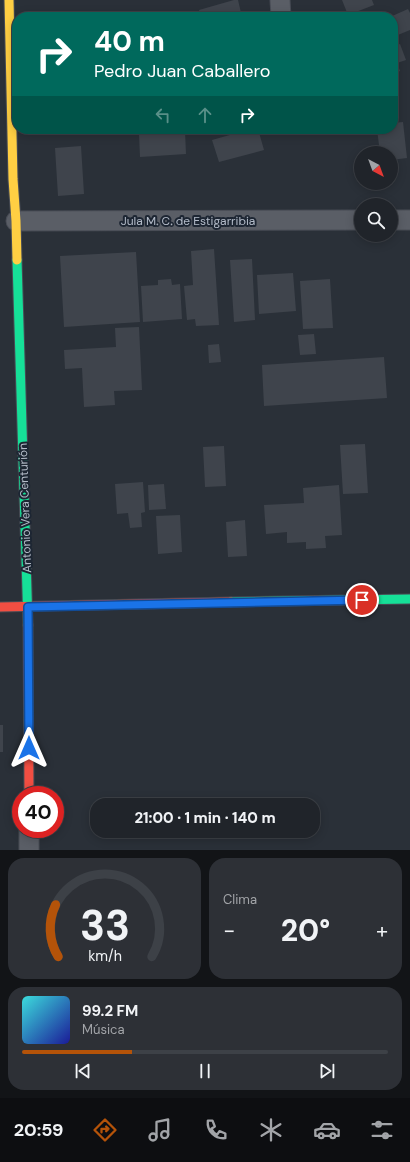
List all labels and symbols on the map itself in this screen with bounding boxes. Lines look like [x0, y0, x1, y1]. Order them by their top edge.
north arrow [354, 146, 398, 190]
street label: Jula M. C. de Estigarribia [121, 213, 255, 229]
street label: Antonio Vera Centurión [15, 443, 35, 573]
pin [345, 583, 379, 617]
position arrow [8, 727, 50, 769]
speed limit sign: 40 [12, 786, 64, 838]

